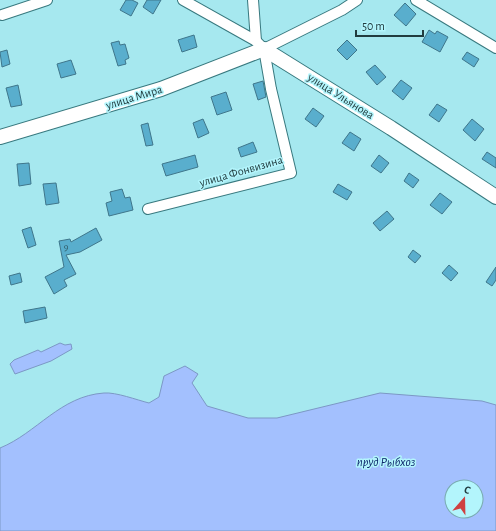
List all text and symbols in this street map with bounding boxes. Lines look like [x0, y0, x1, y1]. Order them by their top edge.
scale bar [356, 12, 423, 38]
text: 50 m [362, 20, 385, 32]
street label: улица Ульянова [304, 70, 377, 122]
street label: улица Мира [103, 83, 164, 112]
street label: улица Фонвизина [197, 153, 285, 190]
house number: 9 [64, 242, 69, 252]
water label: пруд Рыбхоз [357, 456, 416, 469]
north arrow [444, 479, 484, 519]
text: С [463, 484, 472, 496]

